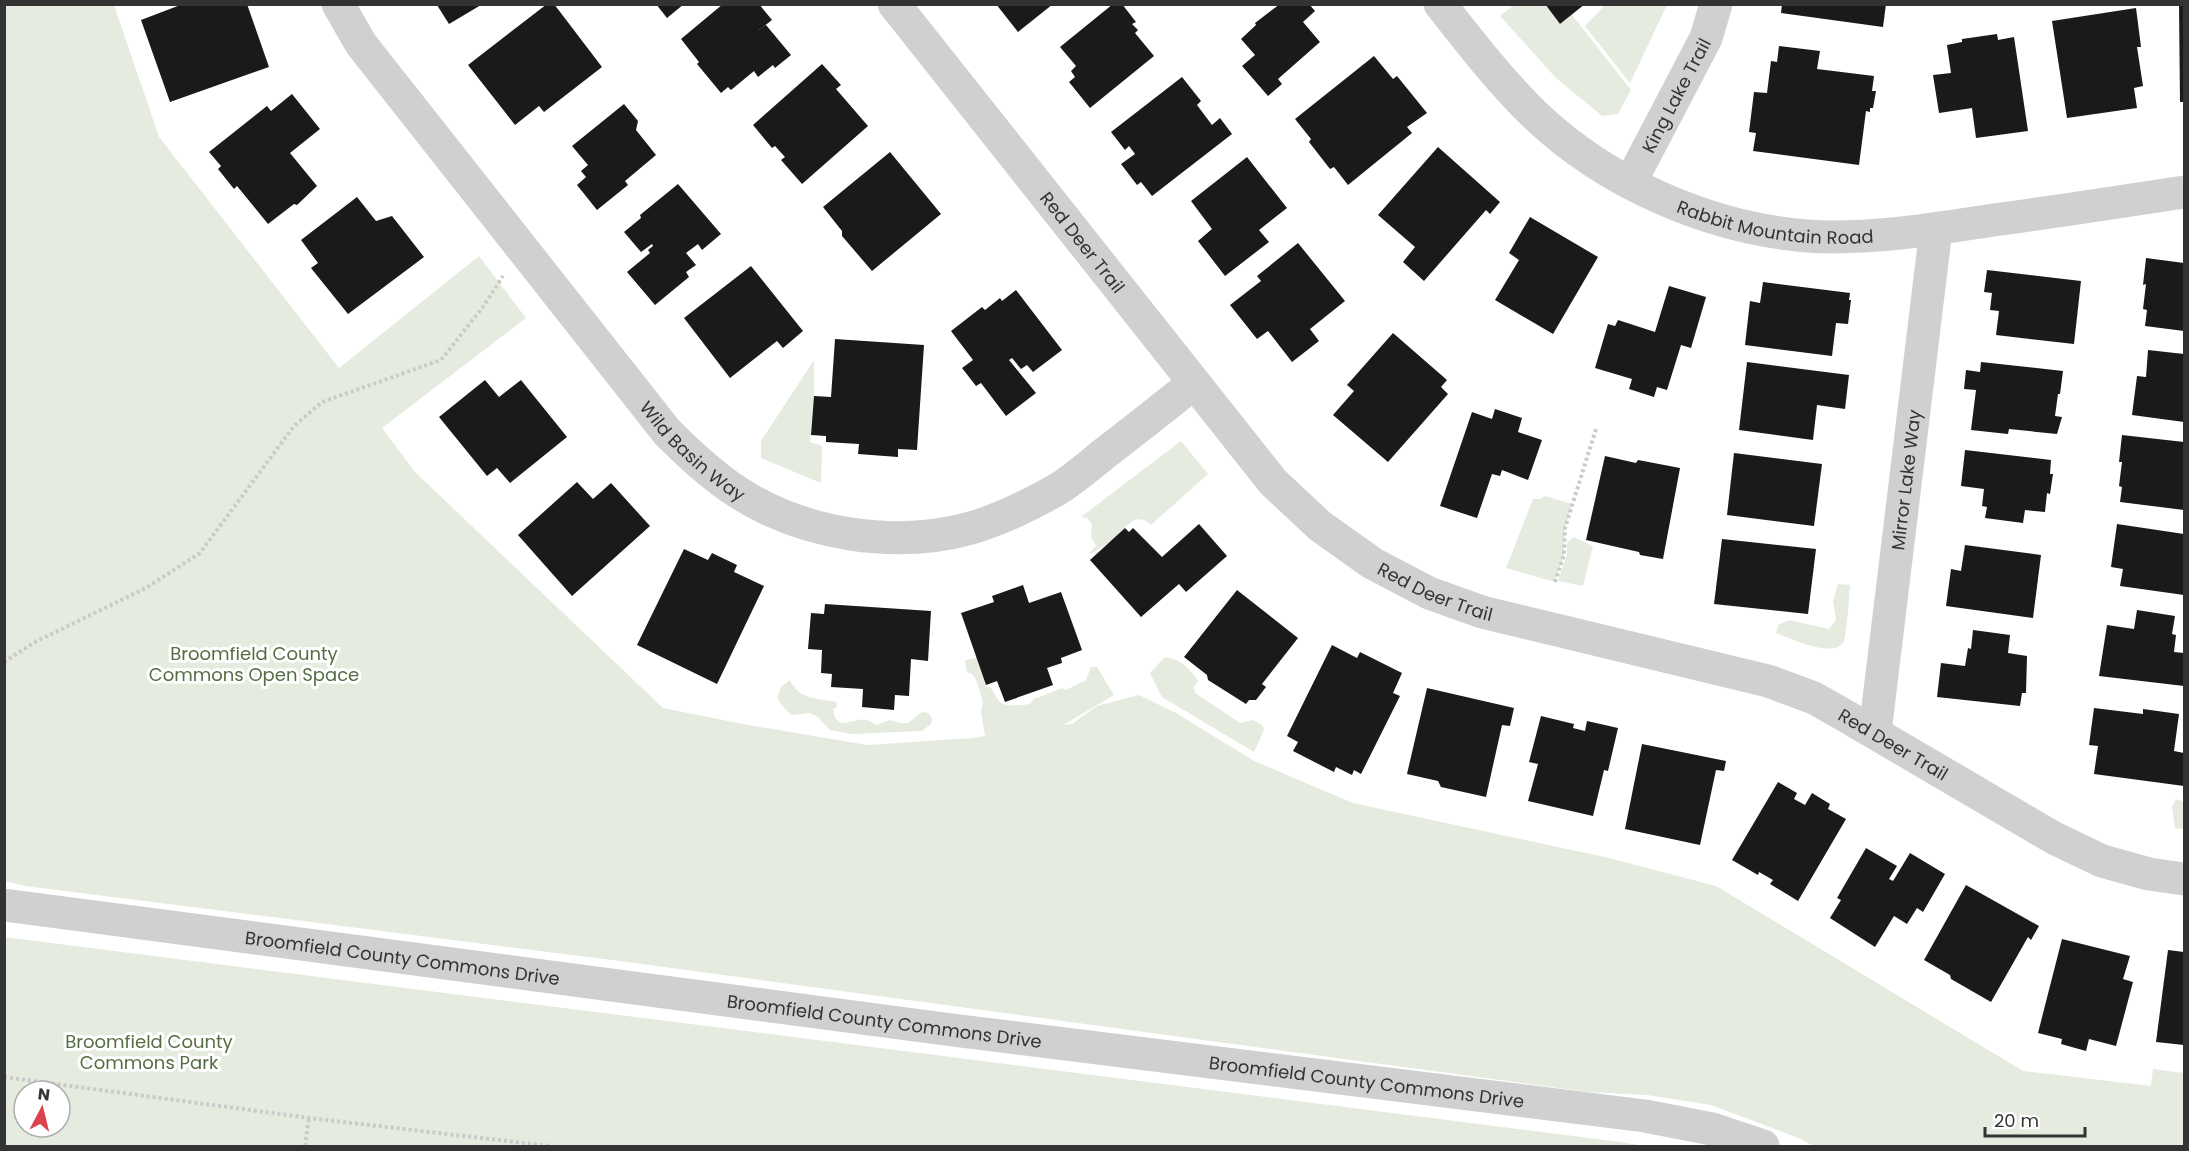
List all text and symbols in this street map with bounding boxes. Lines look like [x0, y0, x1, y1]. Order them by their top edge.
street label: King Lake Trail [1636, 33, 1716, 157]
street label: Red Deer Trail [1035, 186, 1131, 298]
street label: Rabbit Mountain Road [1673, 194, 1874, 249]
street label: Wild Basin Way [634, 395, 750, 507]
street label: Mirror Lake Way [1885, 408, 1927, 552]
street label: Red Deer Trail [1373, 556, 1495, 627]
park label: Broomfield County Commons Open Space [149, 641, 359, 687]
street label: Red Deer Trail [1834, 702, 1953, 786]
street label: Broomfield County Commons Drive [244, 924, 561, 991]
street label: Broomfield County Commons Drive [725, 988, 1043, 1054]
park label: Broomfield County Commons Park [65, 1029, 233, 1075]
street label: Broomfield County Commons Drive [1208, 1050, 1526, 1113]
north arrow [12, 1079, 72, 1139]
text: N [36, 1082, 51, 1107]
scale bar [1985, 1100, 2086, 1138]
text: 20 m [1994, 1108, 2039, 1133]

